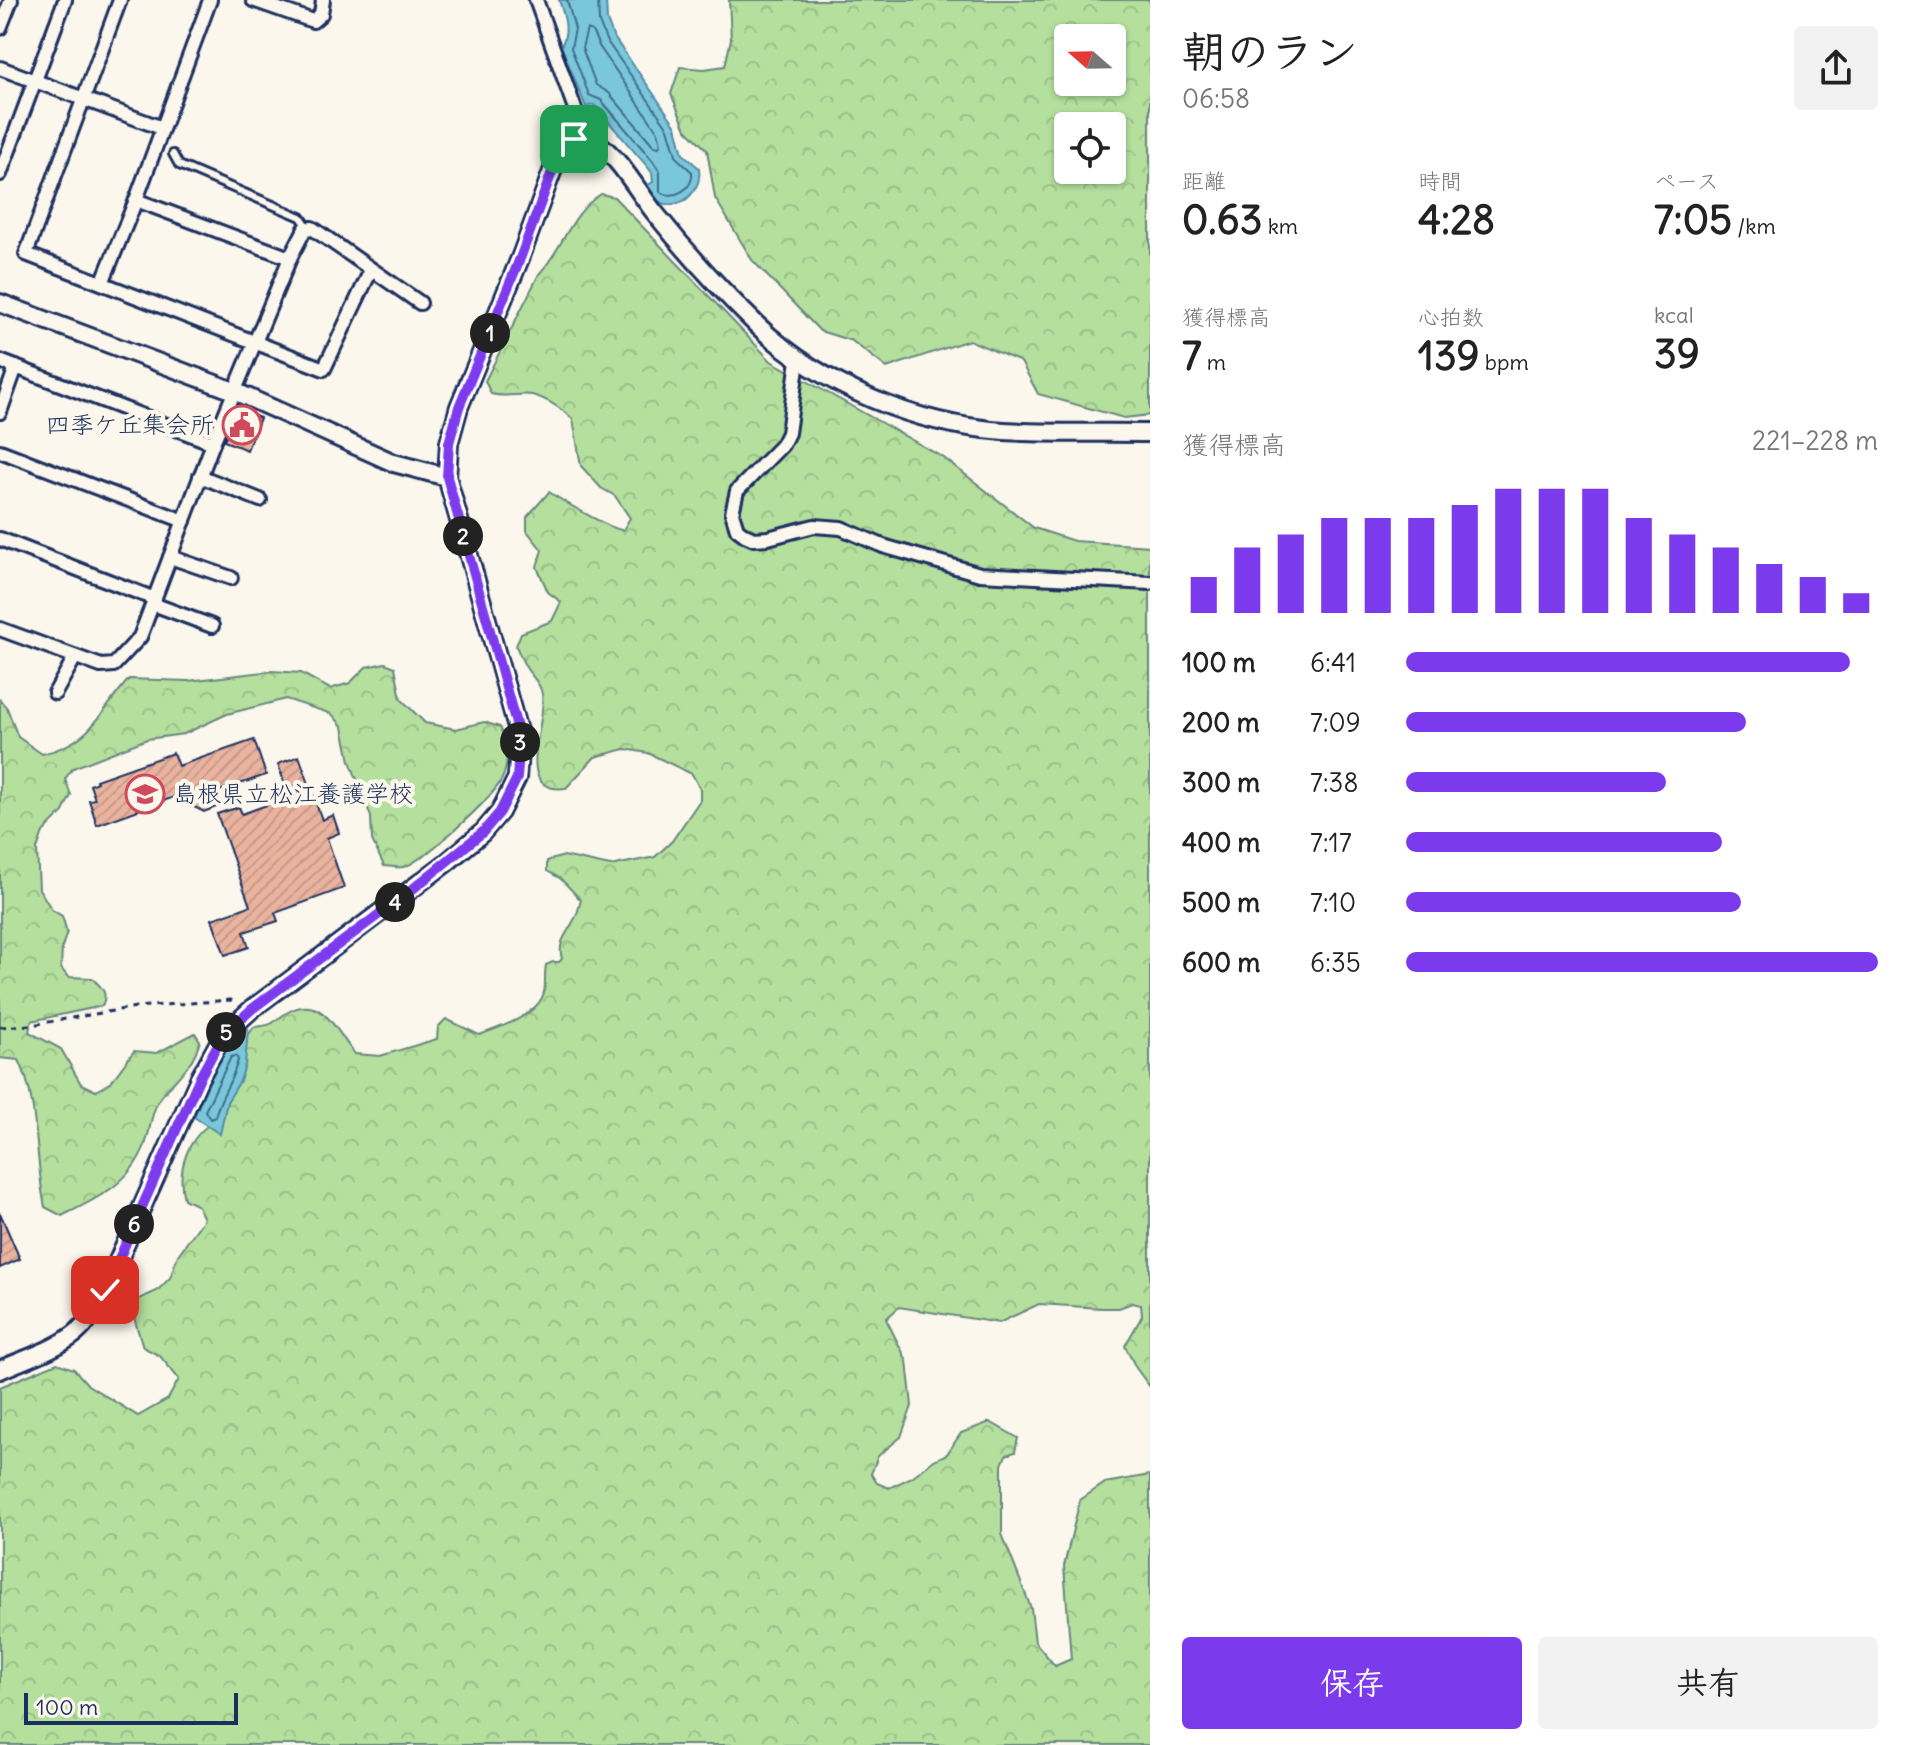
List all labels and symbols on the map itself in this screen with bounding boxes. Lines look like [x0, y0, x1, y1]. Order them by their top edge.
north arrow [1054, 24, 1126, 96]
pin [540, 105, 608, 173]
pin: 1 [470, 313, 510, 353]
public building icon: 四季ケ丘集会所 [221, 404, 263, 446]
place label: 四季ケ丘集会所 [46, 409, 214, 439]
pin: 2 [443, 516, 483, 556]
pin: 3 [500, 722, 540, 762]
school or university icon: 島根県立松江養護学校 [124, 773, 166, 815]
place label: 島根県立松江養護学校 [173, 778, 413, 808]
pin: 4 [375, 882, 415, 922]
pin: 5 [206, 1012, 246, 1052]
pin: 6 [114, 1204, 154, 1244]
pin [71, 1256, 139, 1324]
scale bar [24, 1689, 238, 1725]

